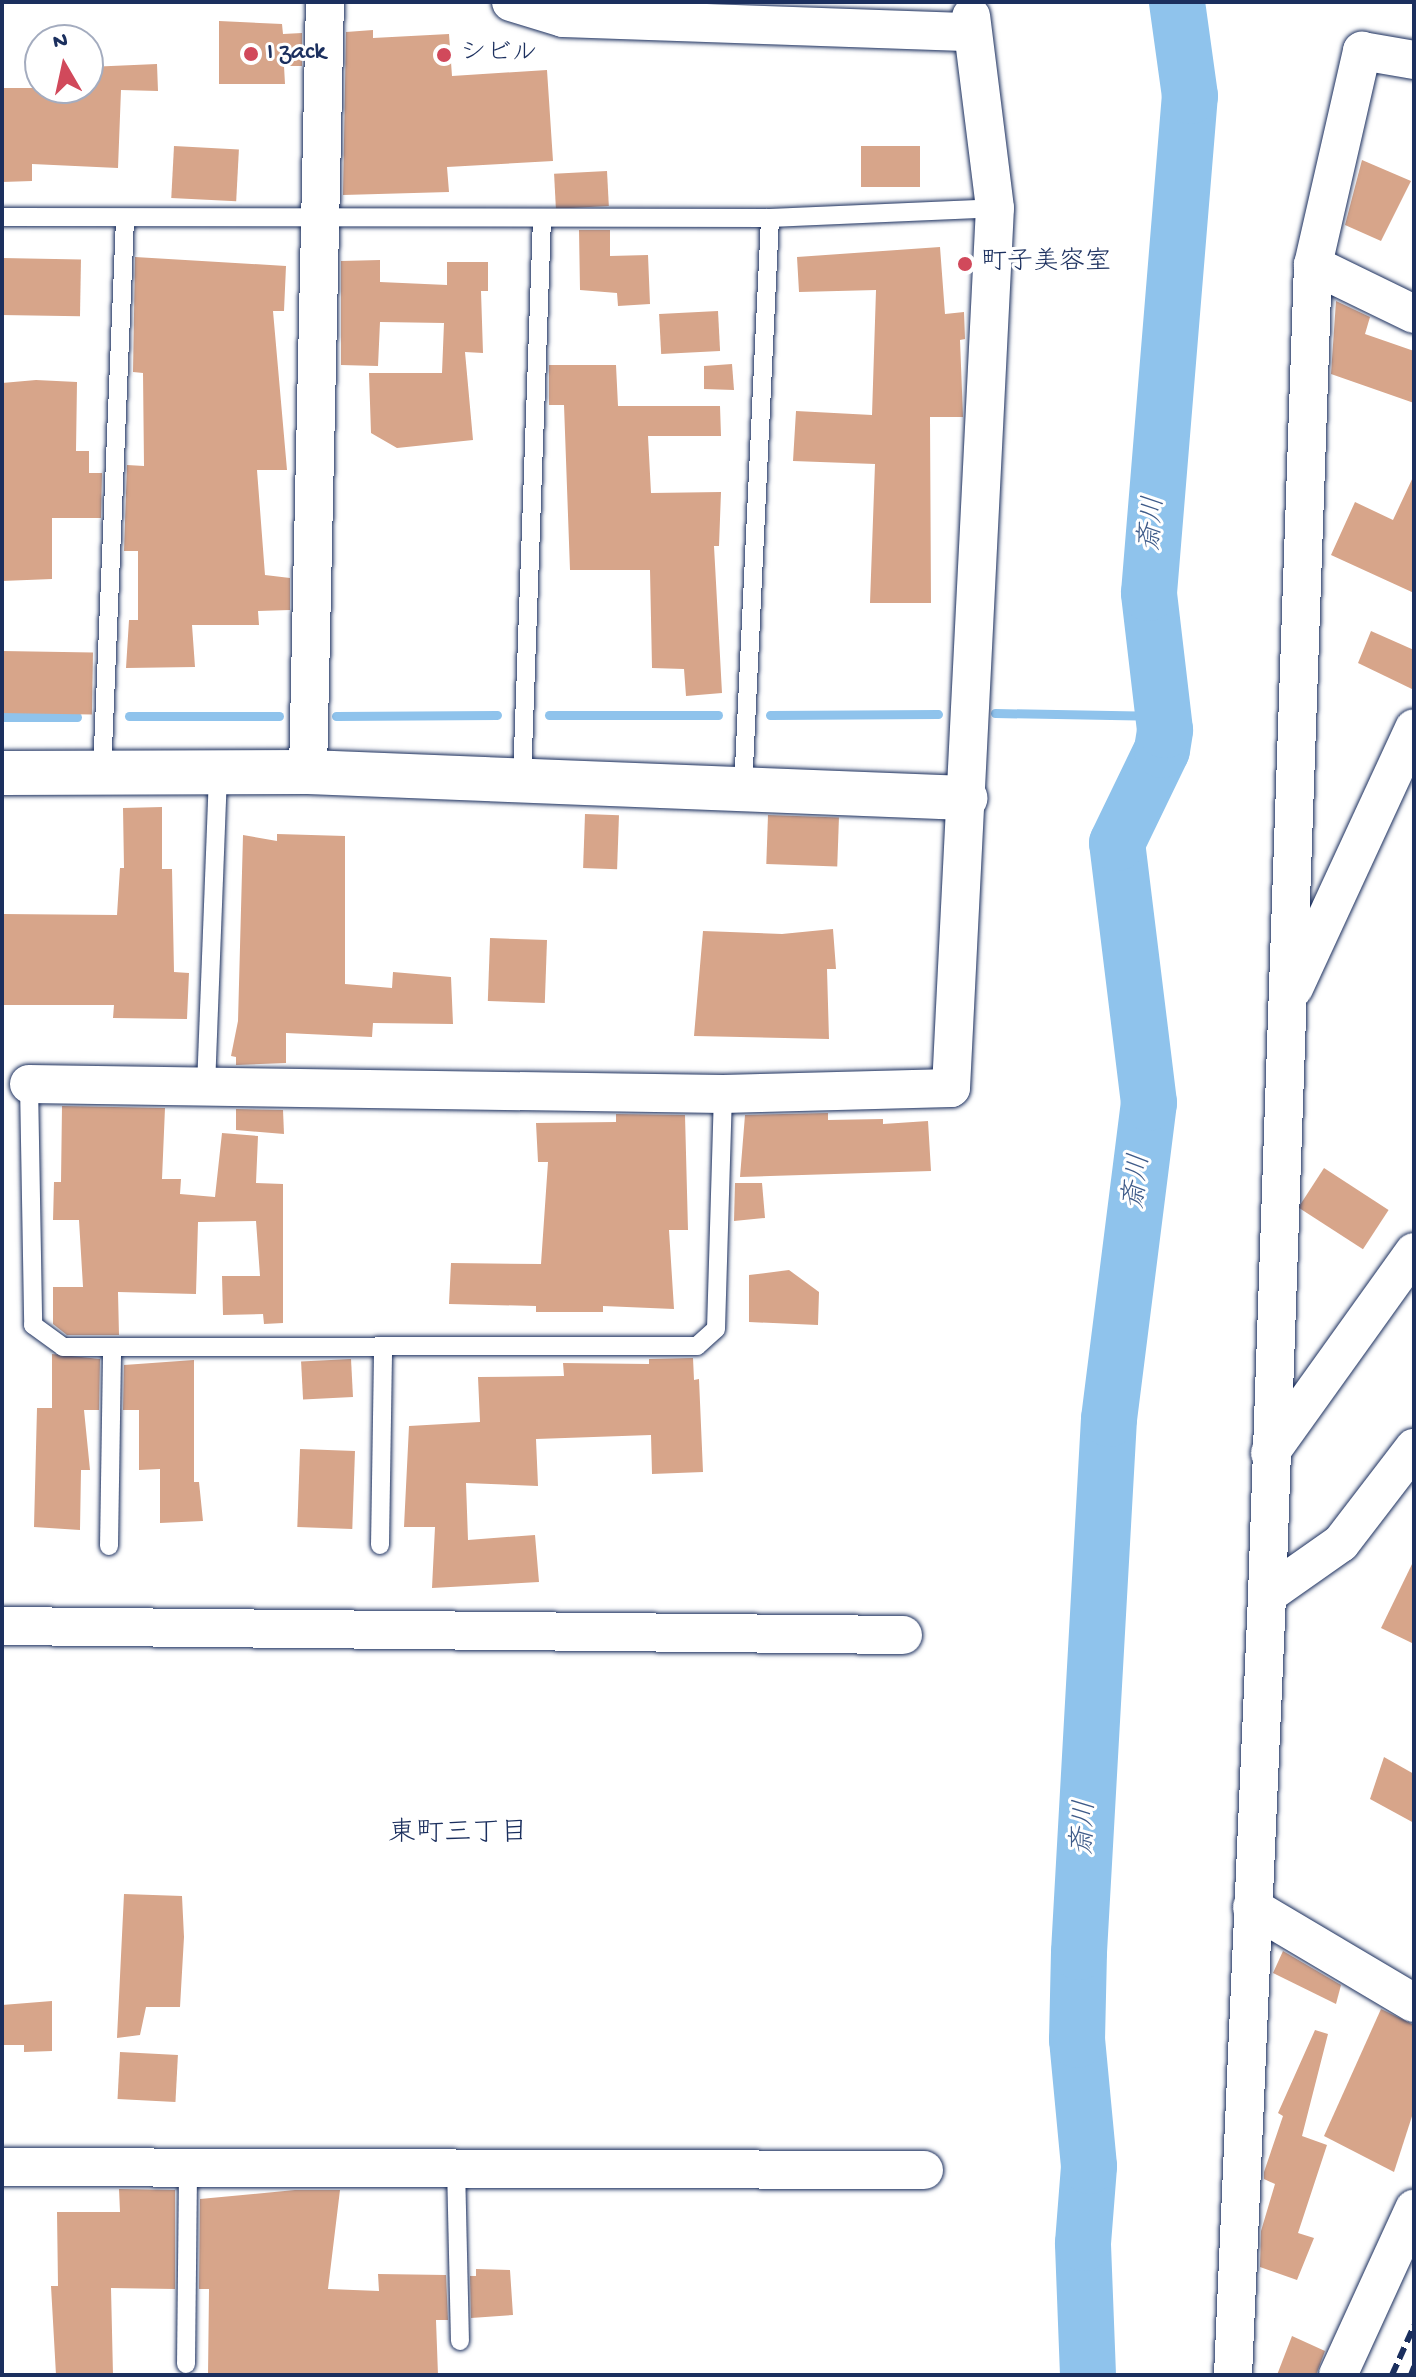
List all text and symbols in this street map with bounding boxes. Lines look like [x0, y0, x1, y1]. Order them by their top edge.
north arrow [24, 24, 104, 104]
text: N [51, 28, 70, 56]
place label: I zack [267, 38, 326, 70]
place label: シビル [460, 39, 538, 71]
marker: I zack [242, 45, 260, 63]
marker: シビル [435, 46, 453, 64]
place label: 町子美容室 [981, 248, 1111, 280]
marker: 町子美容室 [956, 255, 974, 273]
water label: 斎川 [1135, 495, 1173, 553]
water label: 斎川 [1119, 1152, 1159, 1212]
water label: 斎川 [1068, 1799, 1104, 1857]
district label: 東町三丁目 [388, 1818, 528, 1852]

